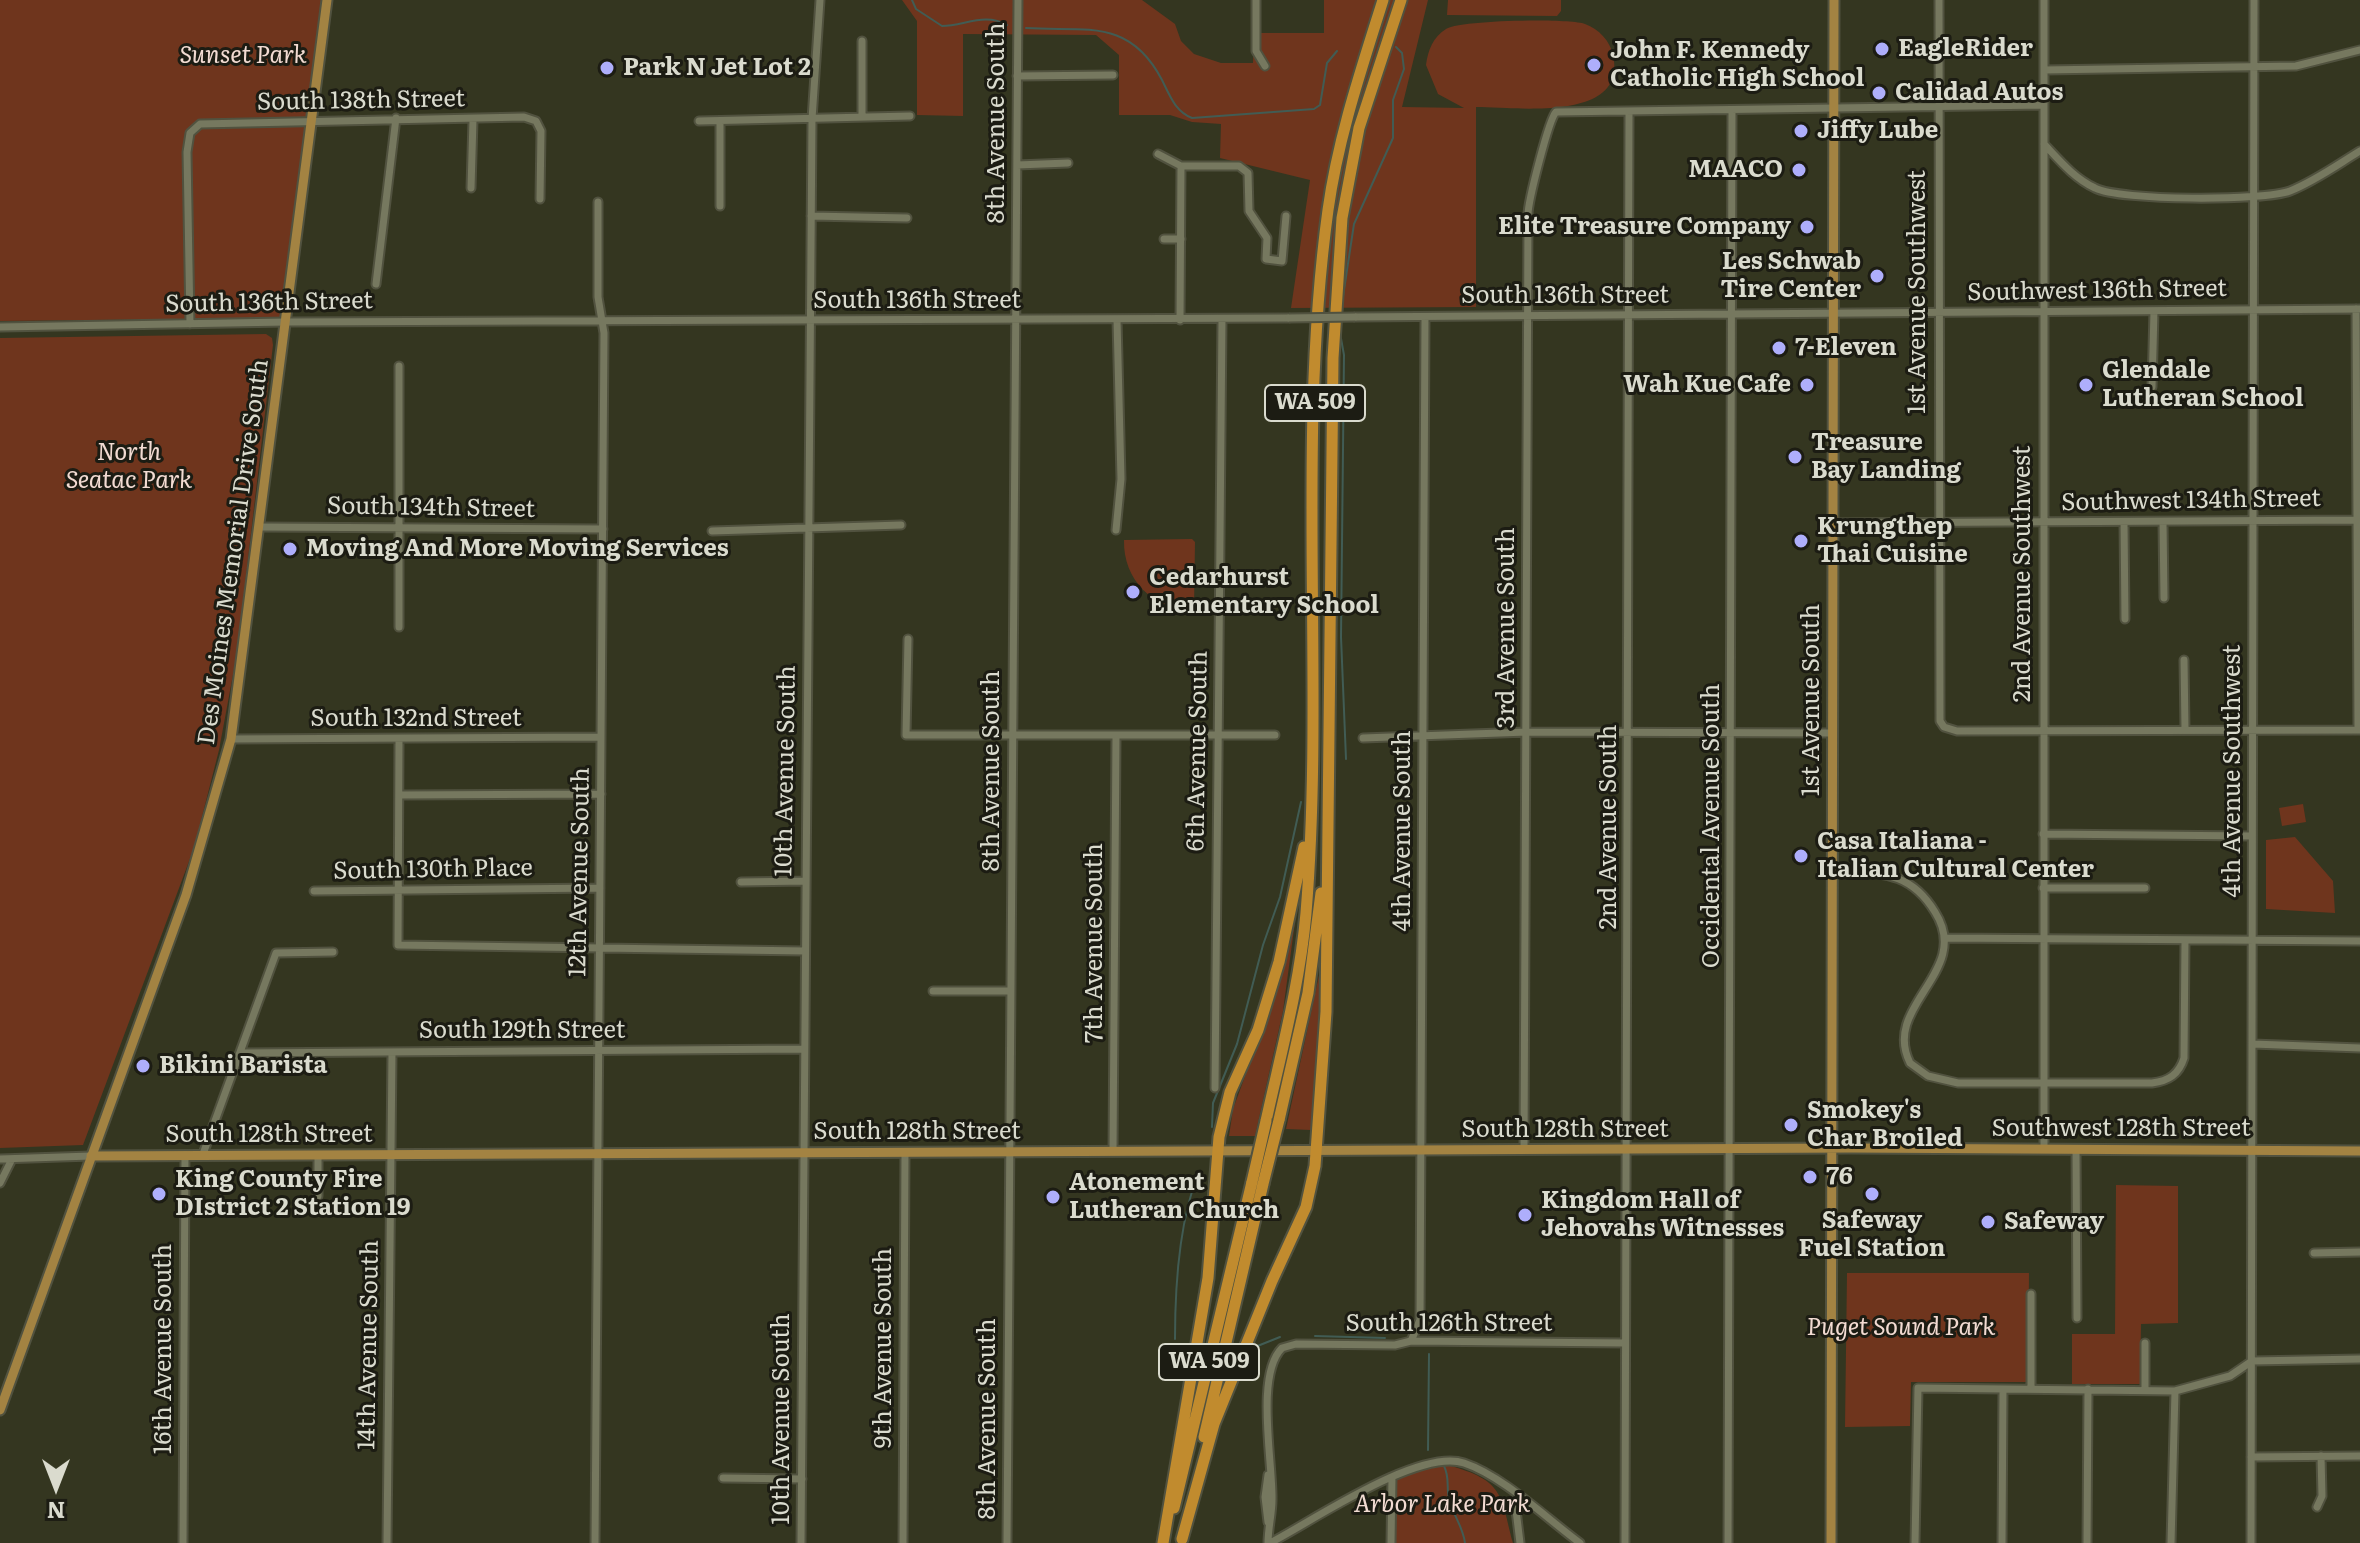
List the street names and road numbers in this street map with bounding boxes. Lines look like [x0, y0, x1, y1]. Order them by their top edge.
street label: 8th Avenue South [983, 22, 1011, 224]
street label: South 138th Street [257, 85, 465, 117]
street label: 1st Avenue Southwest [1904, 170, 1932, 414]
street label: Southwest 136th Street [1967, 274, 2227, 308]
street label: South 136th Street [1461, 282, 1669, 310]
street label: South 136th Street [165, 287, 373, 319]
street label: South 136th Street [813, 287, 1021, 315]
street label: Des Moines Memorial Drive South [193, 357, 275, 747]
road number: WA 509 [1265, 385, 1365, 421]
street label: 2nd Avenue Southwest [2009, 446, 2037, 702]
street label: Southwest 134th Street [2061, 484, 2321, 518]
street label: South 134th Street [327, 492, 535, 524]
street label: 3rd Avenue South [1493, 527, 1521, 729]
street label: 1st Avenue South [1798, 604, 1826, 796]
street label: 4th Avenue Southwest [2219, 645, 2247, 897]
street label: 6th Avenue South [1182, 650, 1214, 852]
street label: 10th Avenue South [770, 665, 802, 877]
street label: 8th Avenue South [978, 670, 1006, 872]
street label: Occidental Avenue South [1698, 684, 1726, 968]
street label: South 132nd Street [310, 705, 522, 733]
street label: 2nd Avenue South [1595, 725, 1623, 929]
street label: 4th Avenue South [1389, 730, 1417, 932]
street label: 12th Avenue South [564, 767, 596, 977]
street label: 7th Avenue South [1081, 843, 1109, 1043]
street label: South 130th Place [333, 854, 533, 886]
street label: South 129th Street [419, 1017, 625, 1045]
street label: Southwest 128th Street [1991, 1115, 2251, 1143]
street label: South 128th Street [1461, 1116, 1669, 1144]
street label: South 128th Street [813, 1118, 1021, 1146]
street label: South 128th Street [165, 1121, 373, 1149]
street label: 14th Avenue South [353, 1240, 385, 1450]
street label: 16th Avenue South [150, 1244, 178, 1454]
street label: 9th Avenue South [870, 1248, 898, 1448]
street label: South 126th Street [1345, 1310, 1553, 1338]
street label: 10th Avenue South [768, 1313, 796, 1525]
street label: 8th Avenue South [974, 1318, 1002, 1520]
road number: WA 509 [1159, 1344, 1259, 1380]

